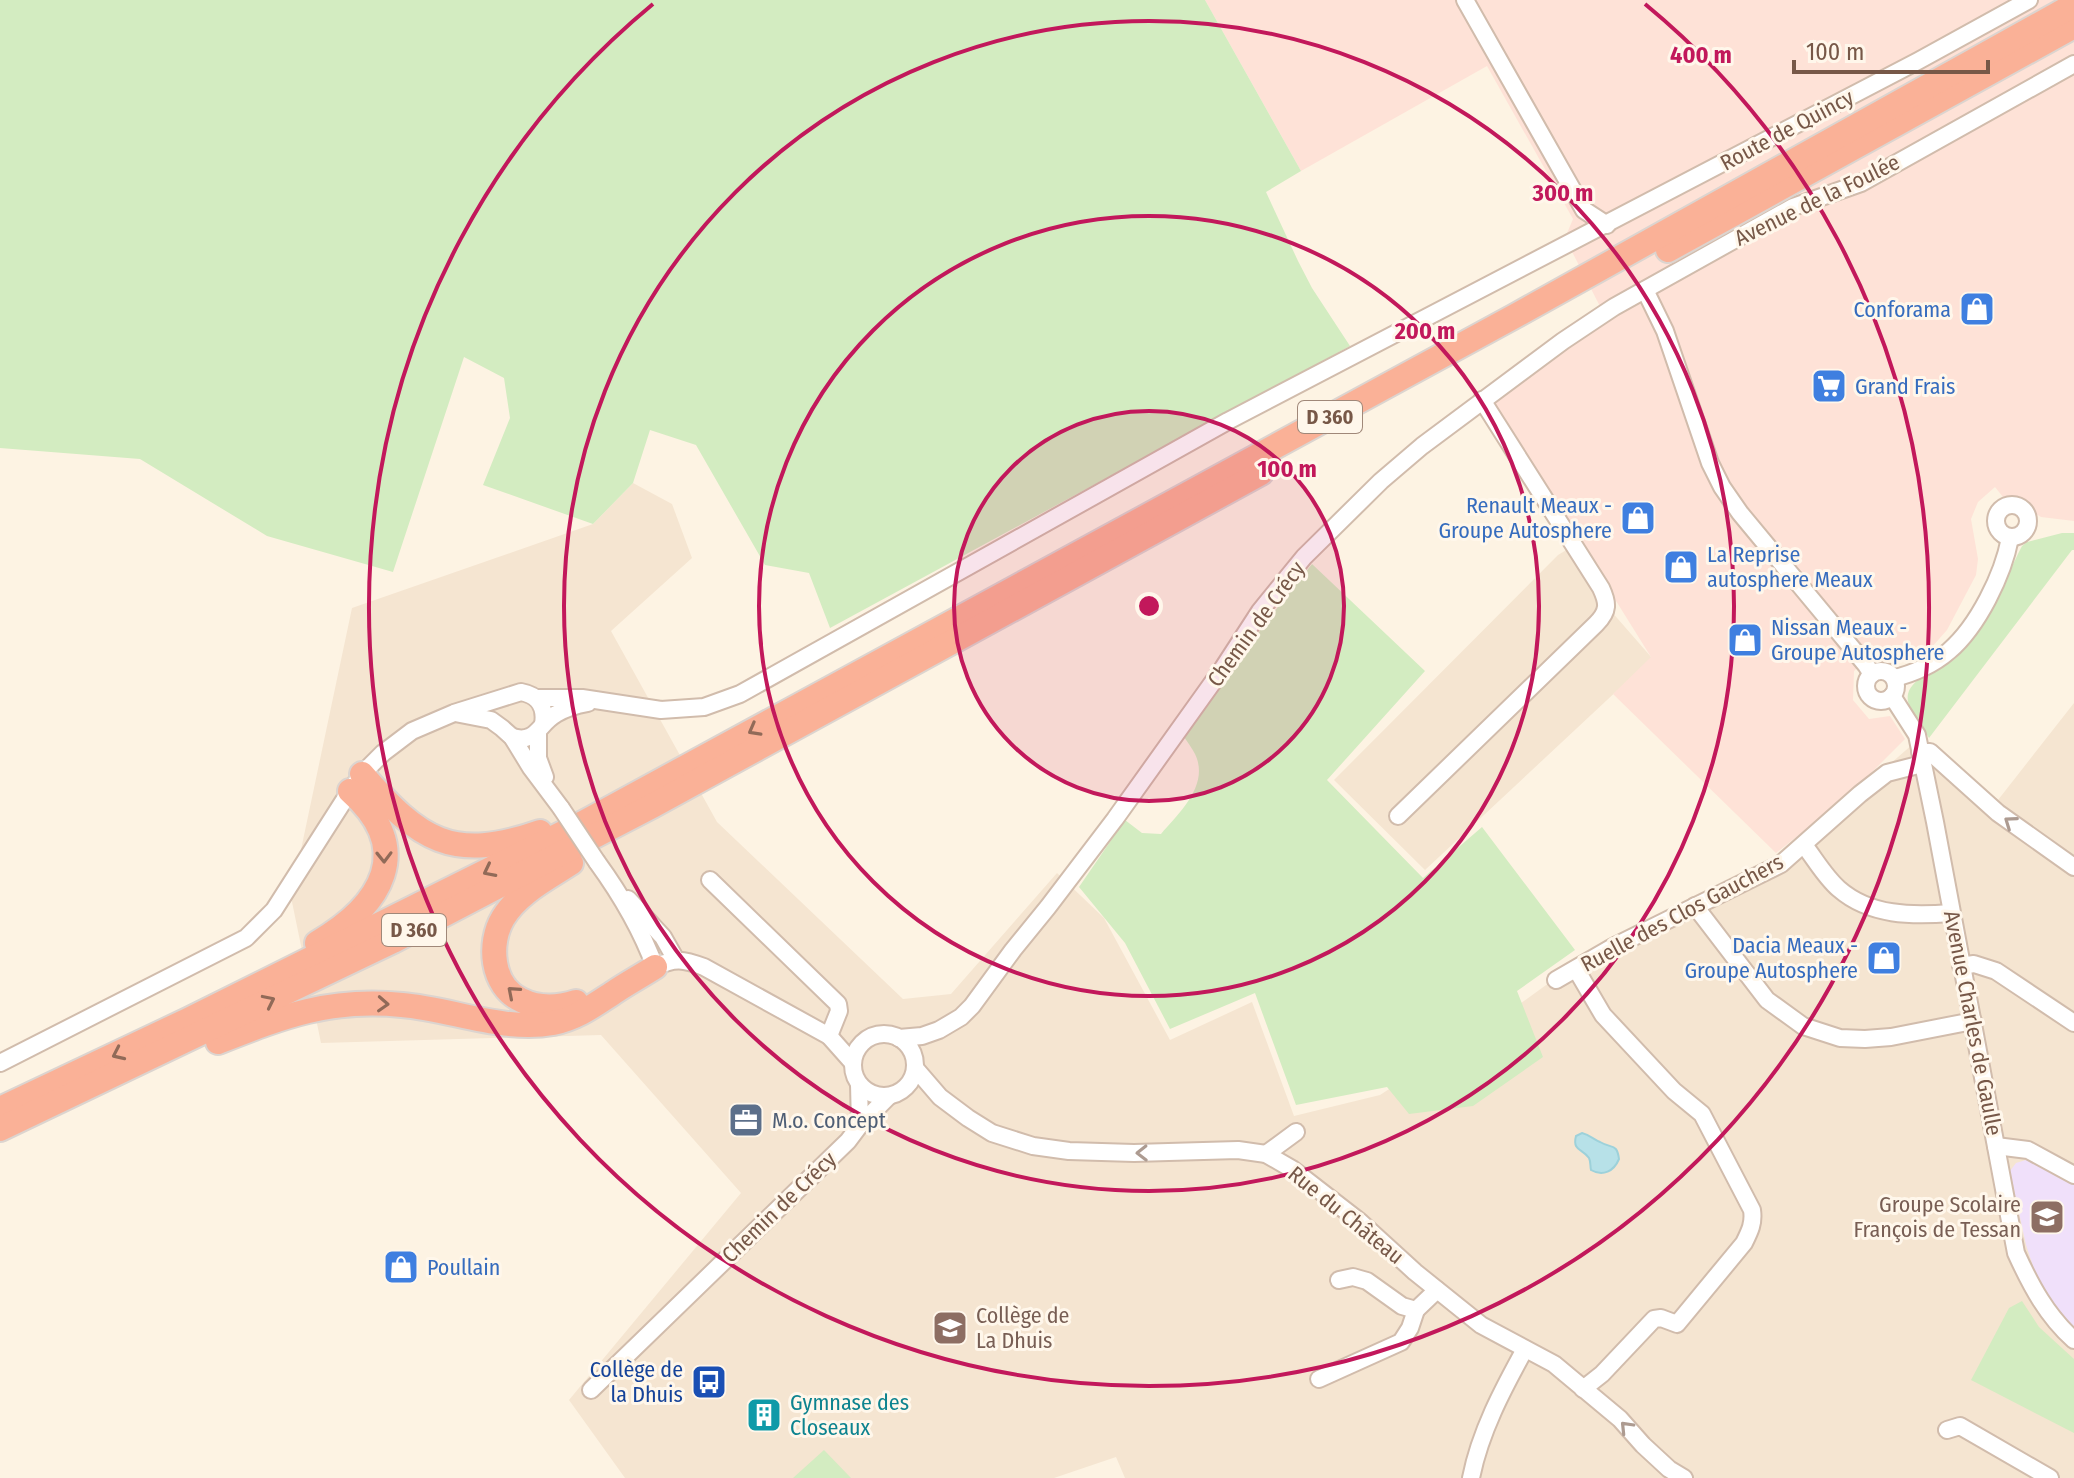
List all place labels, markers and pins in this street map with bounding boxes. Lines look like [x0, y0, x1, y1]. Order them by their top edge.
shop icon: Conforama [1958, 290, 1996, 328]
place label: Conforama [1854, 296, 1951, 323]
supermarket icon: Grand Frais [1810, 367, 1848, 405]
place label: Grand Frais [1855, 373, 1956, 400]
place label: Renault Meaux - Groupe Autosphere [1439, 492, 1612, 544]
shop icon: Renault Meaux - Groupe Autosphere [1619, 499, 1657, 537]
place label: La Reprise autosphere Meaux [1707, 541, 1873, 593]
shop icon: La Reprise autosphere Meaux [1662, 548, 1700, 586]
centre of rings [1135, 592, 1163, 620]
place label: Nissan Meaux - Groupe Autosphere [1771, 614, 1945, 666]
shop icon: Nissan Meaux - Groupe Autosphere [1726, 621, 1764, 659]
place label: Dacia Meaux - Groupe Autosphere [1685, 932, 1858, 984]
shop icon: Dacia Meaux - Groupe Autosphere [1865, 939, 1903, 977]
office icon: M.o. Concept [727, 1101, 765, 1139]
place label: M.o. Concept [772, 1107, 887, 1134]
place label: Groupe Scolaire François de Tessan [1854, 1191, 2021, 1243]
school or university icon: Groupe Scolaire François de Tessan [2028, 1198, 2066, 1236]
shop icon: Poullain [382, 1248, 420, 1286]
place label: Poullain [427, 1254, 500, 1281]
place label: Collège de La Dhuis [976, 1302, 1069, 1354]
school or university icon: Collège de La Dhuis [931, 1309, 969, 1347]
place label: Collège de la Dhuis [590, 1356, 683, 1408]
bus stop icon: Collège de la Dhuis [690, 1363, 728, 1401]
place label: Gymnase des Closeaux [790, 1389, 909, 1441]
building icon: Gymnase des Closeaux [745, 1396, 783, 1434]

